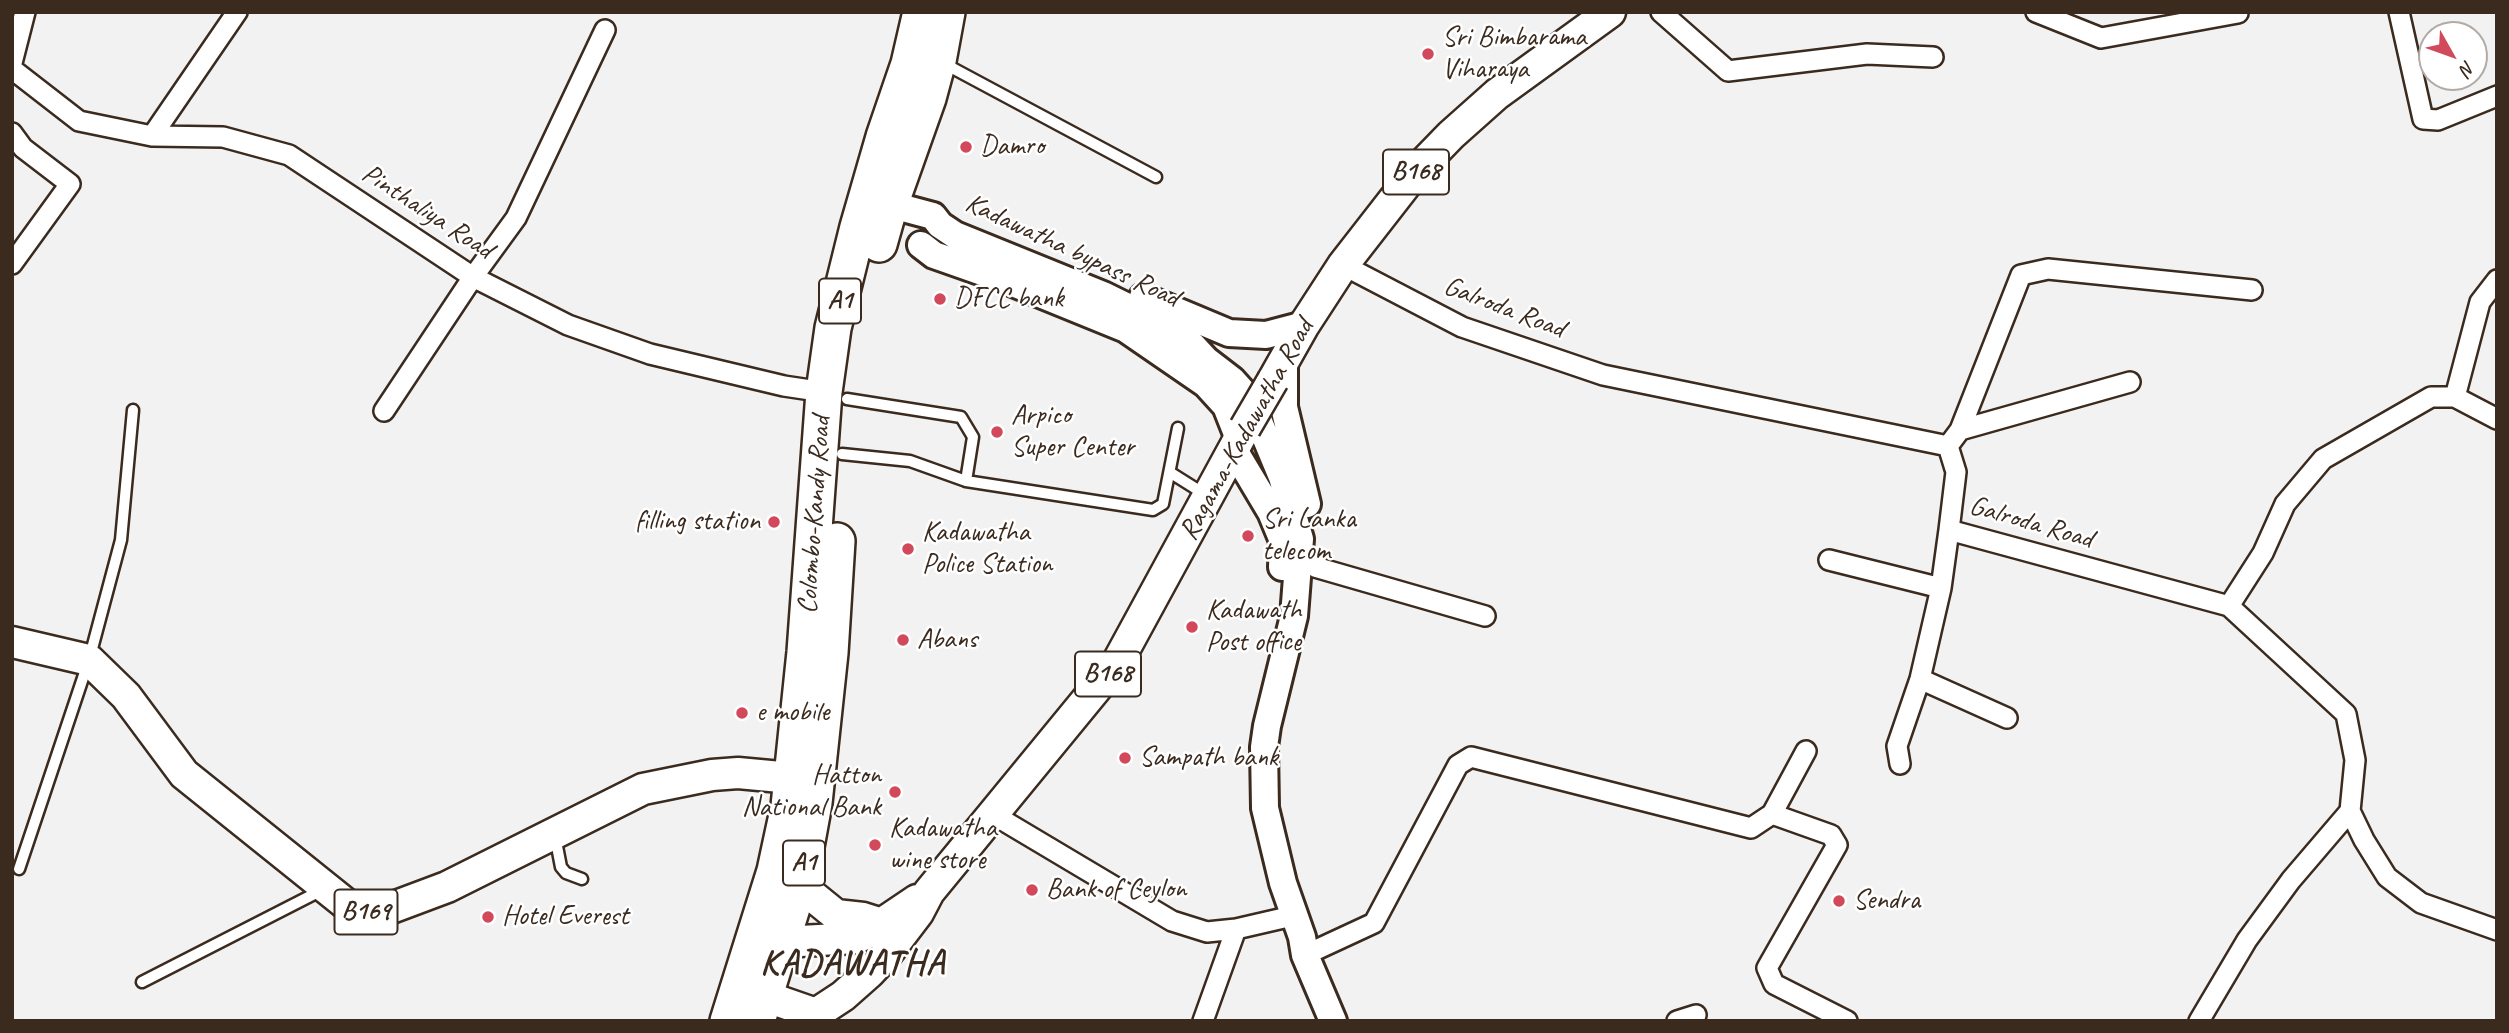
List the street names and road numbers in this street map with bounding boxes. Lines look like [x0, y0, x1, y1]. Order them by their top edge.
road number: B168 [1383, 150, 1449, 195]
street label: Pinthaliya Road [355, 157, 499, 267]
street label: Kadawatha bypass Road [960, 187, 1184, 315]
street label: Galroda Road [1439, 270, 1569, 346]
road number: A1 [819, 278, 861, 324]
street label: Ragama-Kadawatha Road [1172, 314, 1322, 546]
street label: Colombo-Kandy Road [791, 415, 839, 615]
street label: Galroda Road [1965, 489, 2097, 557]
road number: B168 [1075, 652, 1141, 696]
road number: A1 [783, 841, 825, 886]
road number: B169 [334, 890, 398, 934]

